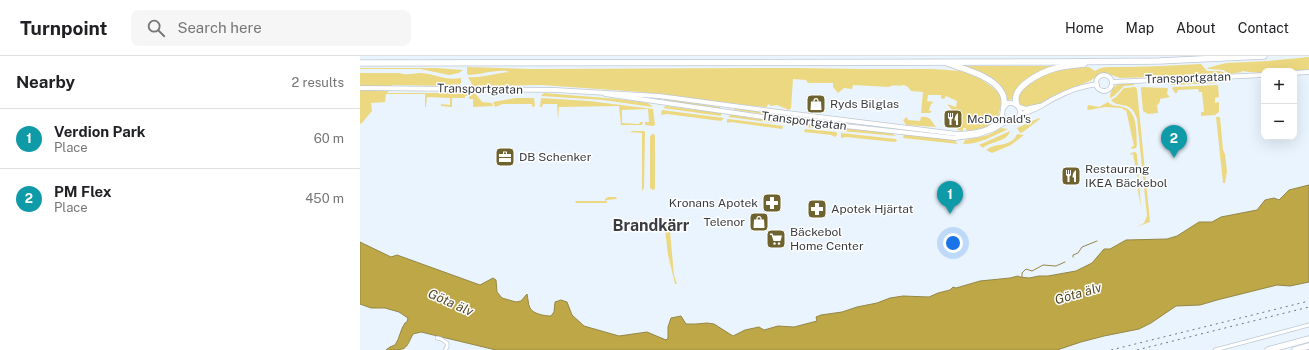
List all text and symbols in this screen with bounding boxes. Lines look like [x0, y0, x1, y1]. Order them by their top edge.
search box [131, 10, 411, 46]
text: Turnpoint [20, 17, 107, 39]
icon: search [145, 17, 167, 39]
text: Search here [177, 19, 262, 36]
text: Home [1065, 20, 1104, 36]
text: Map [1126, 20, 1154, 36]
text: About [1176, 20, 1216, 36]
text: Contact [1238, 20, 1289, 36]
map controls [1261, 68, 1297, 140]
button: + [1261, 68, 1297, 104]
street label: Transportgatan [1145, 70, 1231, 86]
text: Nearby [16, 72, 75, 92]
text: 2 results [292, 75, 344, 90]
street label: Transportgatan [437, 81, 523, 97]
shop icon: Ryds Bilglas [805, 93, 827, 115]
place label: Ryds Bilglas [830, 97, 899, 111]
button: − [1261, 104, 1297, 140]
restaurant icon: McDonald's [942, 108, 964, 130]
street label: Transportgatan [761, 109, 848, 133]
place label: McDonald's [967, 112, 1031, 126]
text: Verdion Park [54, 123, 146, 140]
pin: 2 [1161, 125, 1187, 158]
text: 1 [26, 131, 32, 146]
text: 60 m [314, 131, 344, 146]
text: Place [54, 140, 88, 155]
office icon: DB Schenker [494, 146, 516, 168]
place label: DB Schenker [519, 150, 592, 164]
place label: Restaurang IKEA Bäckebol [1085, 162, 1168, 190]
restaurant icon: Restaurang IKEA Bäckebol [1060, 165, 1082, 187]
pin: 1 [937, 181, 963, 214]
text: PM Flex [54, 183, 111, 200]
text: 2 [25, 191, 33, 206]
text: 450 m [305, 191, 344, 206]
pharmacy icon: Kronans Apotek [761, 192, 783, 214]
place label: Kronans Apotek [669, 196, 758, 210]
pharmacy icon: Apotek Hjärtat [806, 198, 828, 220]
text: Place [54, 200, 88, 215]
place label: Apotek Hjärtat [831, 202, 914, 216]
shop icon: Telenor [748, 211, 770, 233]
place label: Telenor [703, 215, 745, 229]
district label: Brandkärr [613, 216, 690, 235]
place label: Bäckebol Home Center [790, 225, 864, 253]
supermarket icon: Bäckebol Home Center [765, 228, 787, 250]
your location [943, 233, 963, 253]
water label: Göta älv [1053, 279, 1104, 307]
water label: Göta älv [426, 286, 476, 319]

